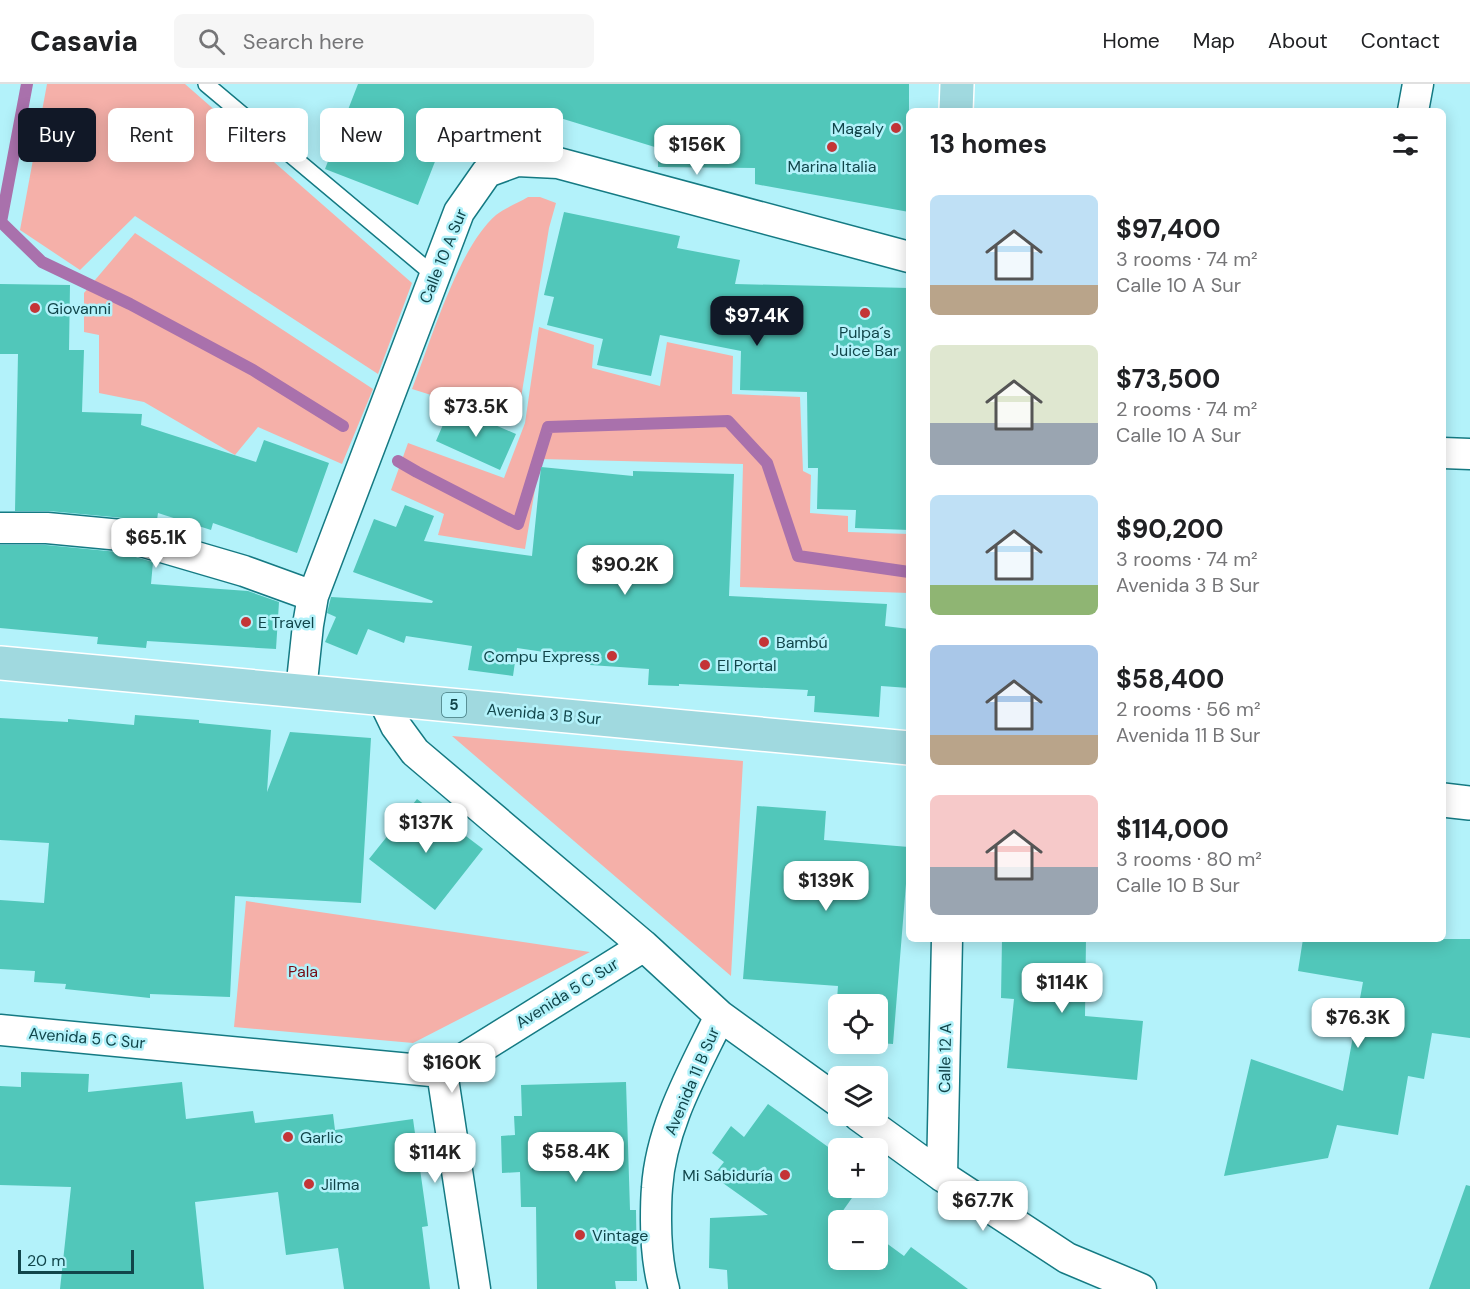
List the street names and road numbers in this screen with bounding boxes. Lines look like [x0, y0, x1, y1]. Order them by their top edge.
street label: Calle 10 A Sur [415, 206, 472, 306]
road number: 5 [442, 693, 466, 717]
street label: Avenida 3 B Sur [486, 699, 602, 729]
street label: Avenida 5 C Sur [512, 953, 622, 1033]
street label: Avenida 5 C Sur [28, 1022, 146, 1054]
street label: Calle 12 A [934, 1023, 956, 1093]
street label: Avenida 11 B Sur [660, 1024, 724, 1138]

